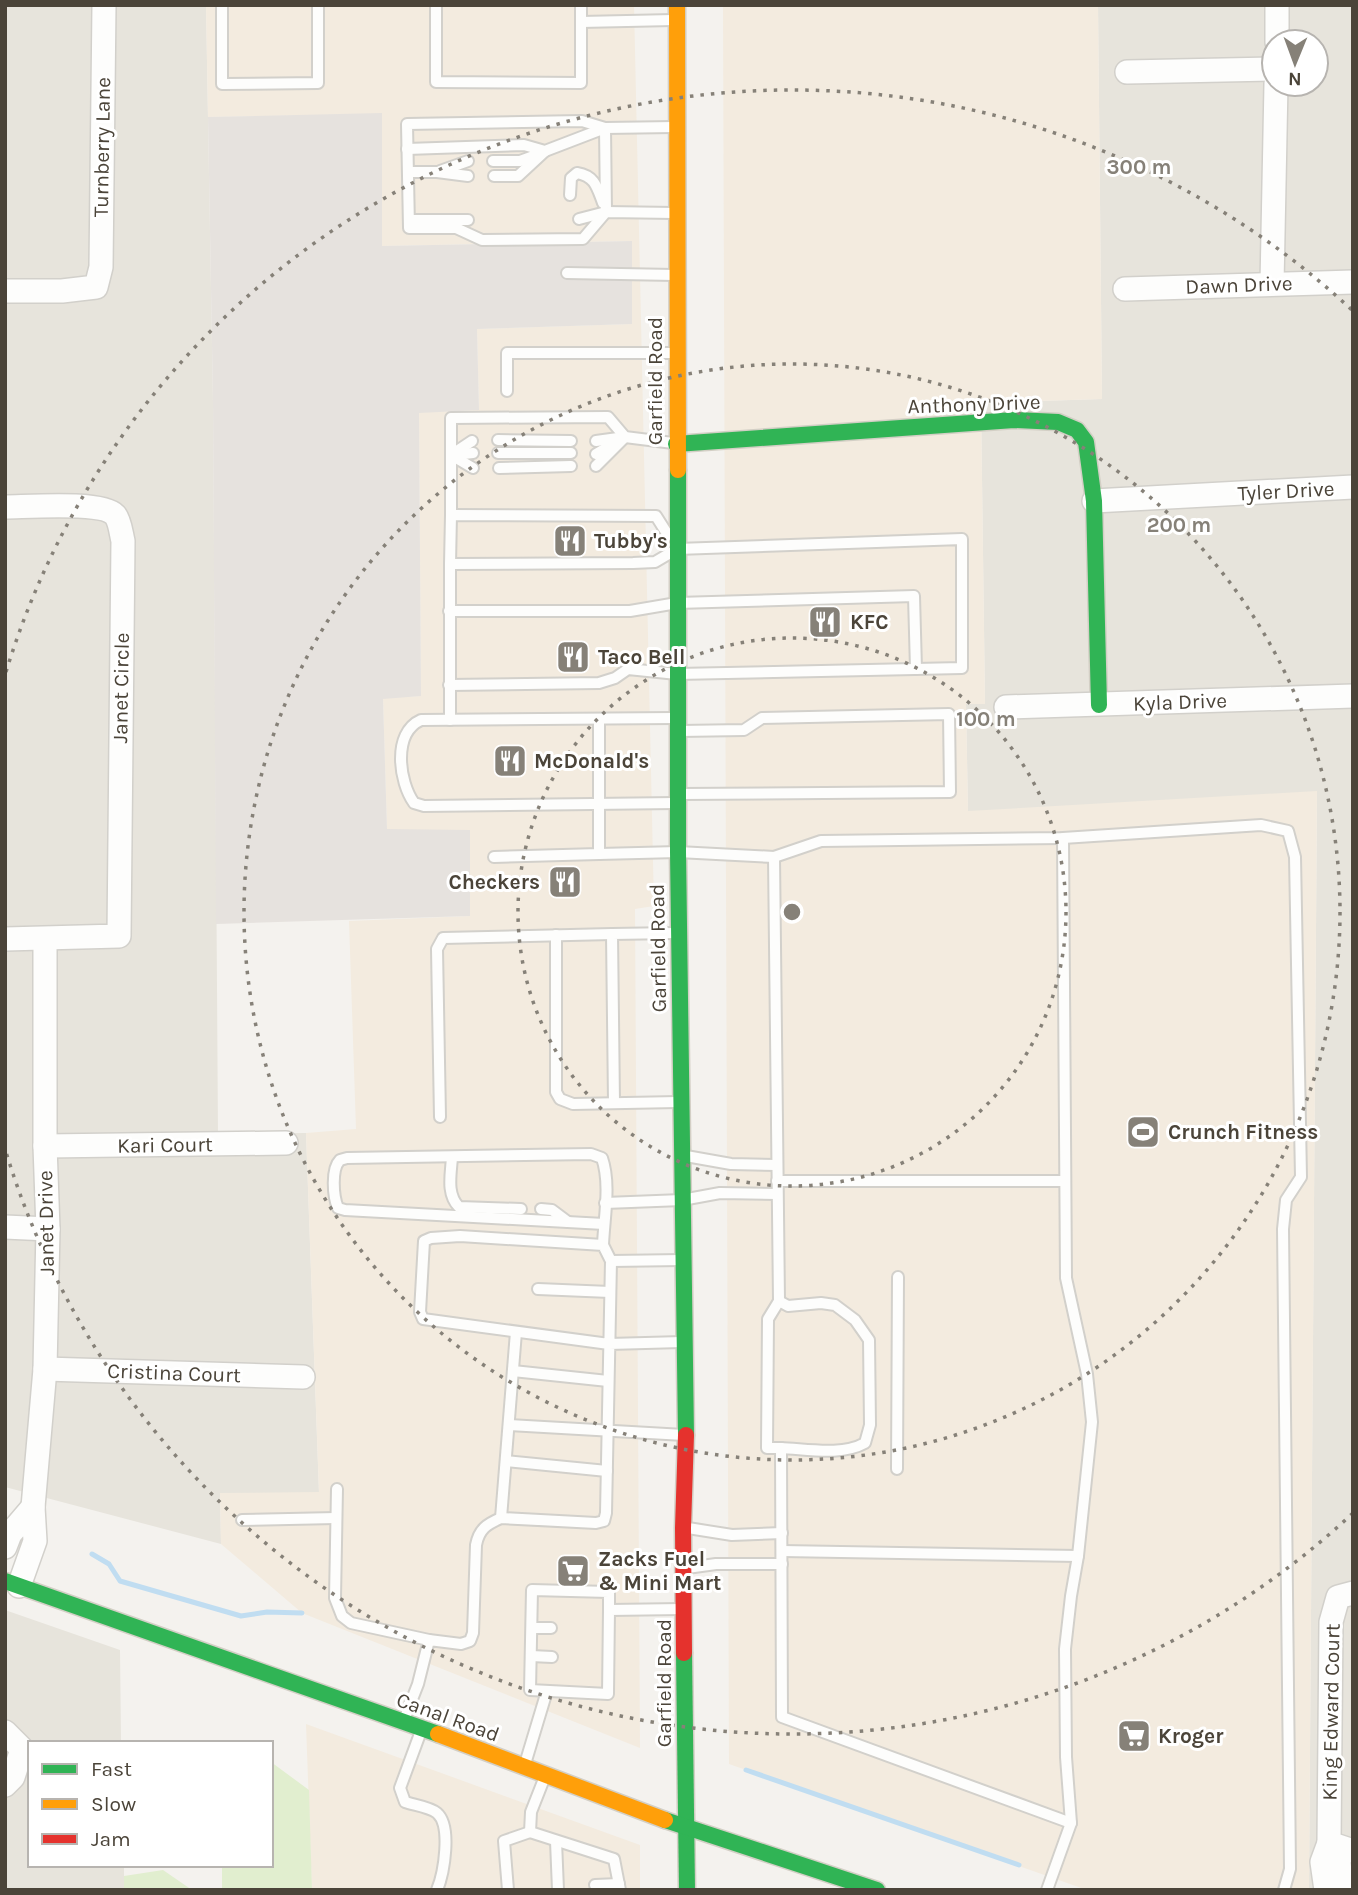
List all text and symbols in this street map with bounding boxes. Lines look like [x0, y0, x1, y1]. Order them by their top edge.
north arrow [1260, 28, 1330, 98]
text: N [1288, 68, 1302, 90]
street label: Turnberry Lane [89, 77, 115, 217]
text: 300 m [1107, 155, 1171, 179]
street label: Dawn Drive [1185, 271, 1293, 299]
street label: Garfield Road [643, 317, 667, 445]
street label: Anthony Drive [907, 390, 1041, 418]
street label: Tyler Drive [1237, 476, 1335, 506]
text: 200 m [1147, 513, 1211, 537]
restaurant icon: Tubby's [551, 522, 589, 560]
place label: Tubby's [594, 529, 668, 553]
restaurant icon: KFC [806, 603, 844, 641]
place label: KFC [850, 610, 889, 634]
street label: Janet Circle [108, 632, 134, 744]
restaurant icon: Taco Bell [554, 638, 592, 676]
place label: Taco Bell [598, 645, 685, 669]
street label: Kyla Drive [1133, 688, 1227, 716]
text: 100 m [956, 707, 1016, 731]
restaurant icon: McDonald's [491, 742, 529, 780]
place label: McDonald's [534, 749, 649, 773]
restaurant icon: Checkers [546, 863, 584, 901]
place label: Checkers [448, 870, 540, 894]
street label: Garfield Road [645, 884, 671, 1012]
centre of rings [780, 900, 804, 924]
sports icon: Crunch Fitness [1124, 1113, 1162, 1151]
place label: Crunch Fitness [1168, 1120, 1318, 1144]
street label: Kari Court [117, 1132, 213, 1158]
street label: Janet Drive [33, 1170, 59, 1276]
street label: Cristina Court [107, 1359, 241, 1387]
place label: Zacks Fuel & Mini Mart [598, 1547, 721, 1595]
supermarket icon: Zacks Fuel & Mini Mart [554, 1552, 592, 1590]
street label: Garfield Road [652, 1619, 676, 1747]
street label: King Edward Court [1317, 1623, 1345, 1801]
street label: Canal Road [393, 1687, 503, 1747]
supermarket icon: Kroger [1115, 1717, 1153, 1755]
place label: Kroger [1158, 1724, 1224, 1748]
legend [28, 1741, 273, 1867]
text: Fast [91, 1757, 132, 1781]
text: Slow [91, 1792, 136, 1816]
text: Jam [91, 1827, 131, 1851]

